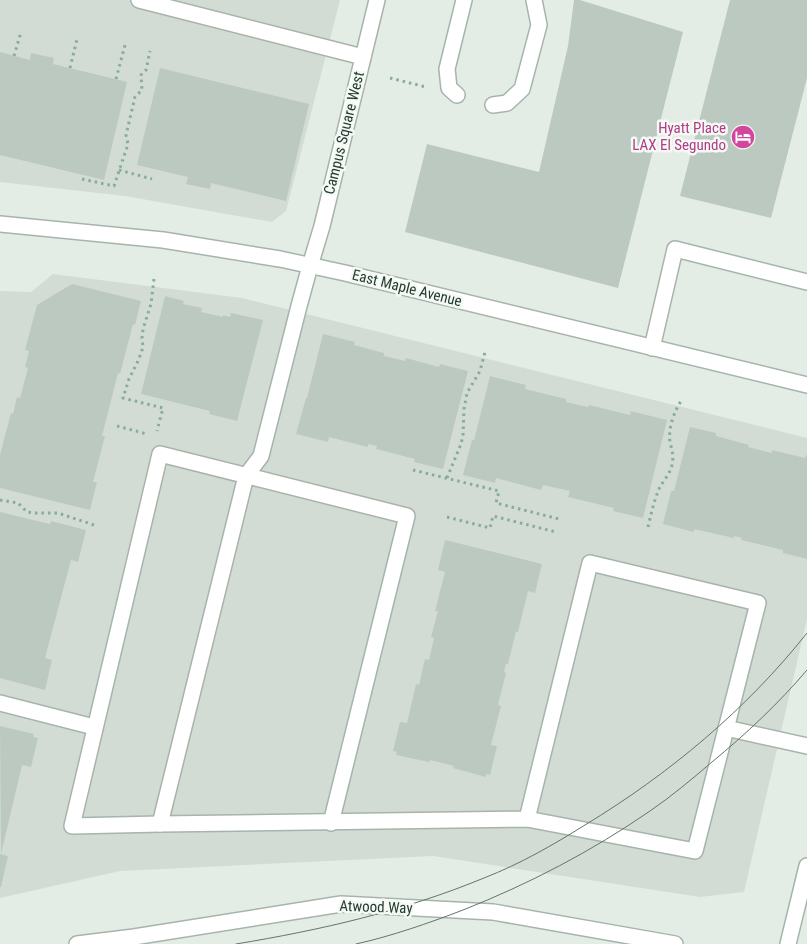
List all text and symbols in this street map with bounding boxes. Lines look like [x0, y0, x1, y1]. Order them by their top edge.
street label: Campus Square West [320, 70, 368, 196]
place label: Hyatt Place LAX El Segundo [632, 119, 726, 154]
hotel icon: Hyatt Place LAX El Segundo [730, 124, 756, 150]
street label: East Maple Avenue [350, 266, 464, 310]
street label: Atwood Way [339, 897, 413, 917]

